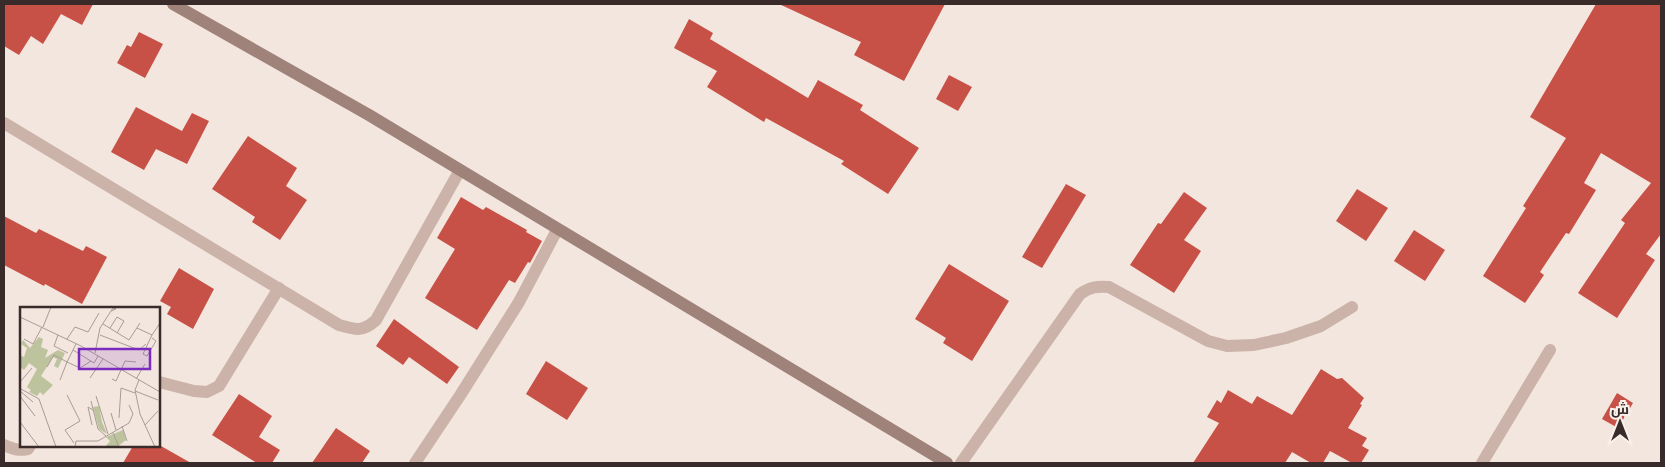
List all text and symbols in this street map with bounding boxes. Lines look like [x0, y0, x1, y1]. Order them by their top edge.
inset map [20, 307, 160, 447]
north arrow [1595, 397, 1645, 447]
text: ش [1611, 401, 1629, 418]

